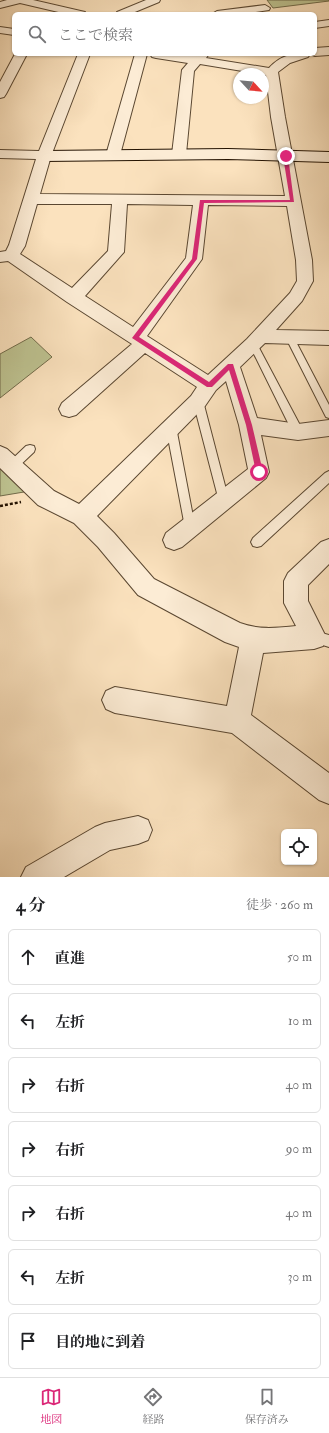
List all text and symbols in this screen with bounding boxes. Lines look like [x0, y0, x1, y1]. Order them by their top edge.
search box [12, 12, 317, 56]
icon: search [26, 23, 48, 45]
text: ここで検索 [58, 26, 133, 45]
north arrow [233, 68, 269, 104]
route end [277, 147, 295, 165]
route start [250, 463, 268, 481]
map controls [281, 829, 317, 865]
button: locate [281, 829, 317, 865]
text: 4 分 [16, 895, 46, 916]
text: 徒歩 · 260 m [246, 897, 313, 913]
icon: ahead [17, 946, 39, 968]
text: 直進 [55, 949, 85, 968]
text: 50 m [287, 949, 312, 965]
icon: left [17, 1010, 39, 1032]
text: 左折 [55, 1013, 85, 1032]
text: 10 m [288, 1013, 312, 1029]
icon: right [17, 1074, 39, 1096]
text: 右折 [55, 1077, 85, 1096]
text: 40 m [286, 1077, 312, 1093]
icon: right [17, 1138, 39, 1160]
text: 右折 [55, 1141, 85, 1160]
text: 90 m [286, 1141, 312, 1157]
icon: right [17, 1202, 39, 1224]
text: 右折 [55, 1205, 85, 1224]
text: 40 m [286, 1205, 312, 1221]
icon: left [17, 1266, 39, 1288]
text: 左折 [55, 1269, 85, 1288]
text: 30 m [288, 1269, 312, 1285]
icon: arrive [17, 1330, 39, 1352]
text: 目的地に到着 [55, 1333, 145, 1352]
tab: 地図 [40, 1386, 62, 1426]
tab: 経路 [142, 1386, 164, 1426]
tab: 保存済み [245, 1386, 289, 1426]

